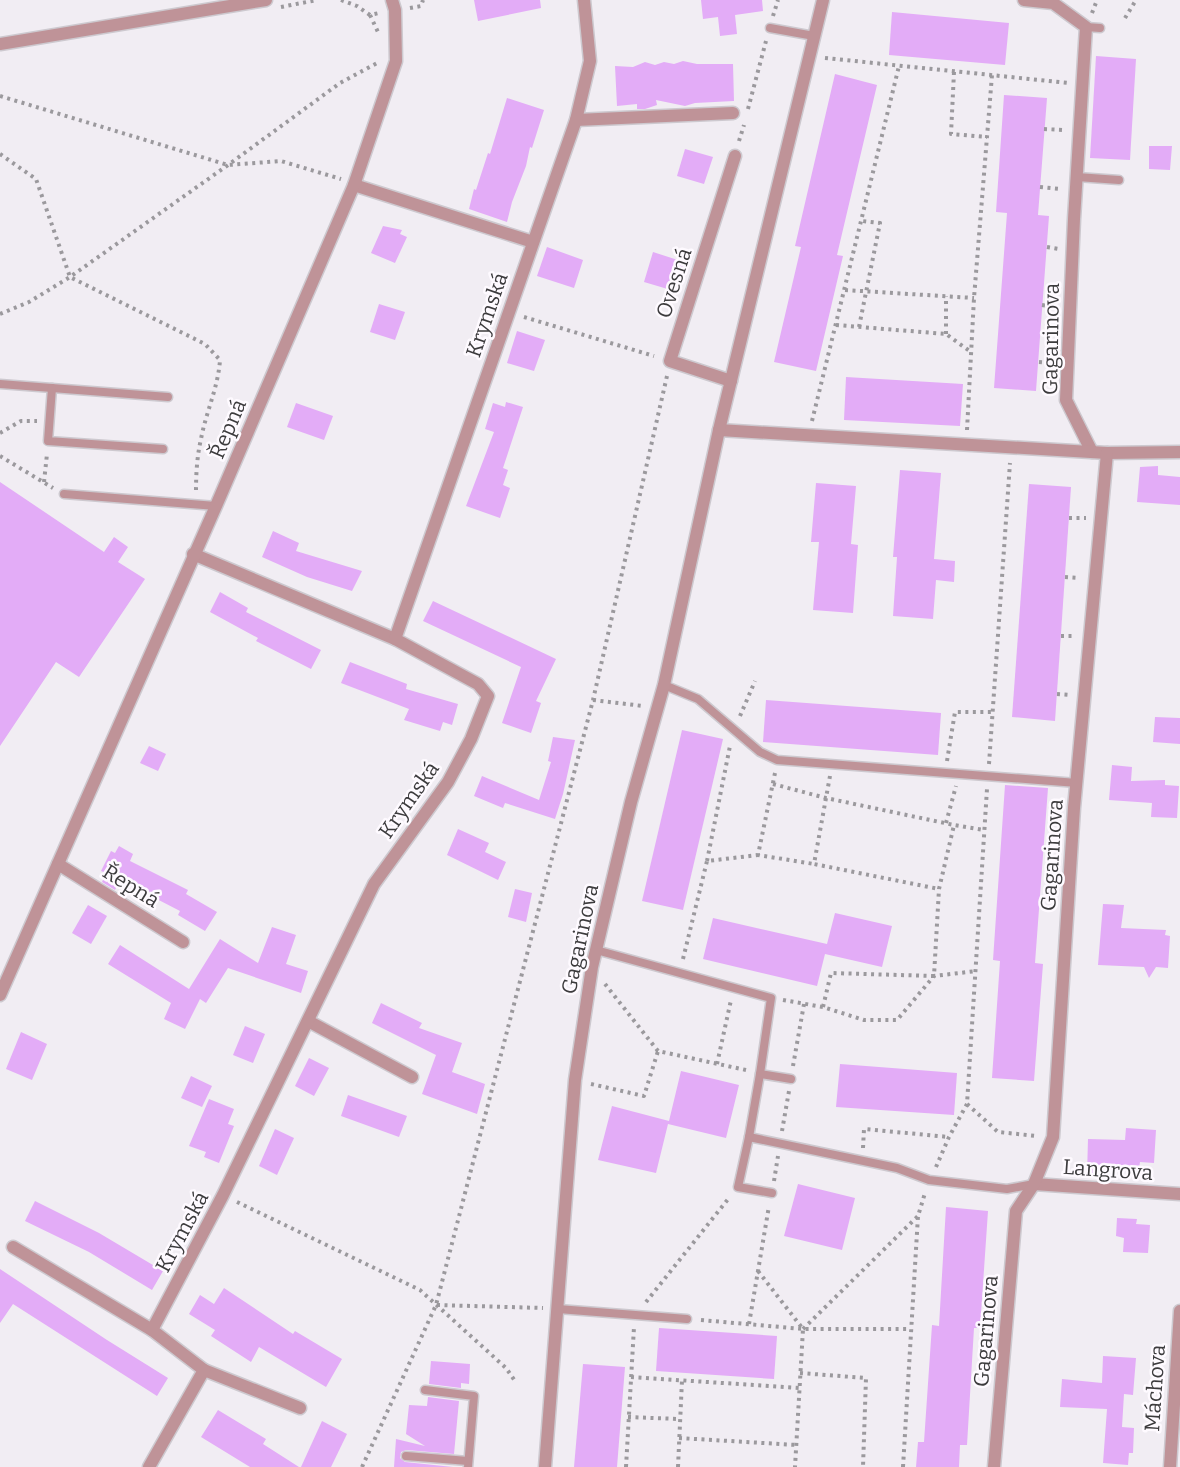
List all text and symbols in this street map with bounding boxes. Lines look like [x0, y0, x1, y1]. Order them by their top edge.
street label: Ovesná [650, 244, 698, 321]
street label: Krymská [460, 269, 514, 361]
street label: Gagarinova [1037, 282, 1065, 395]
street label: Řepná [204, 395, 252, 463]
street label: Krymská [373, 756, 445, 843]
street label: Gagarinova [1035, 798, 1069, 912]
street label: Řepná [98, 859, 165, 914]
street label: Gagarinova [556, 881, 604, 997]
street label: Langrova [1062, 1154, 1154, 1186]
street label: Krymská [150, 1187, 214, 1277]
street label: Gagarinova [968, 1274, 1004, 1388]
street label: Máchova [1139, 1343, 1171, 1432]

